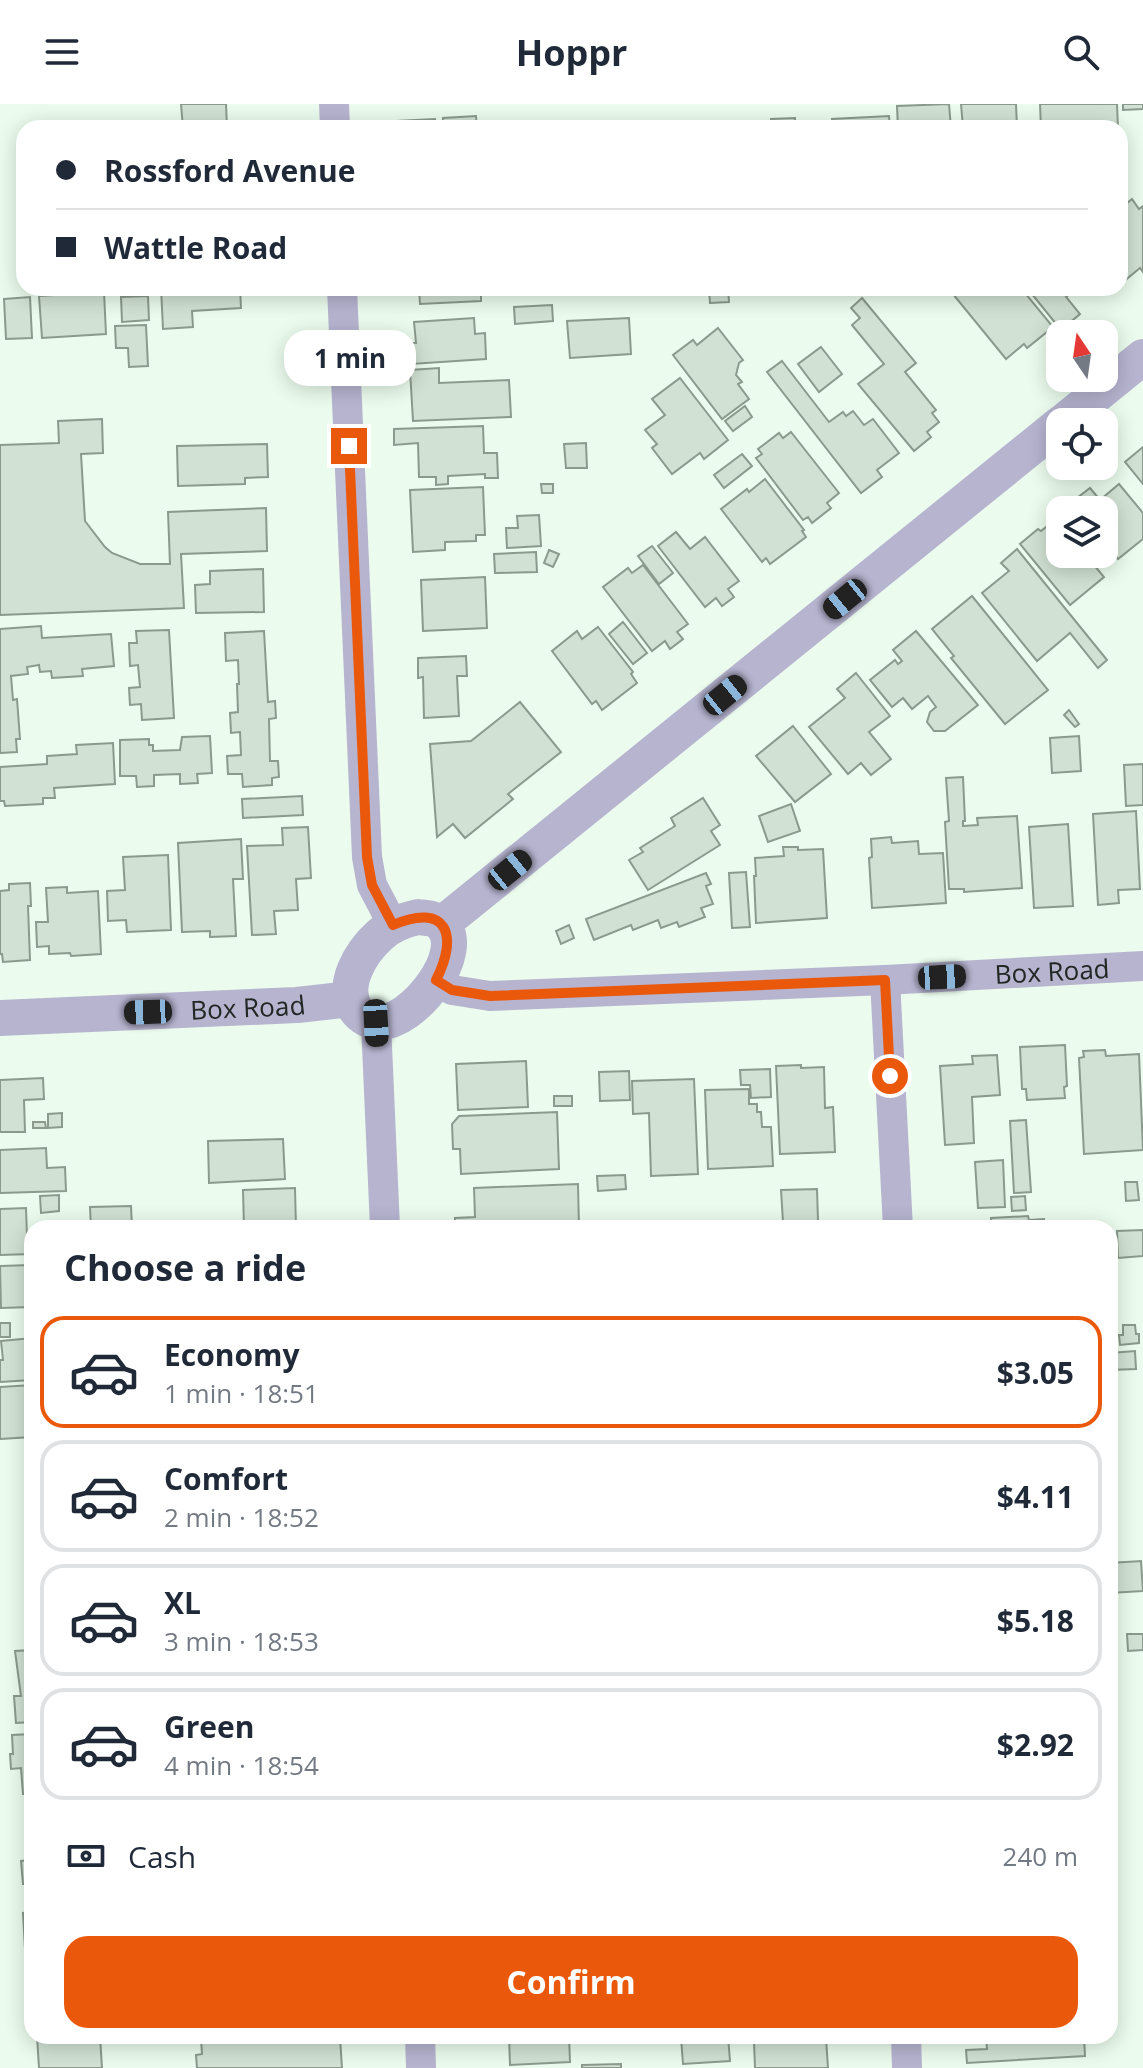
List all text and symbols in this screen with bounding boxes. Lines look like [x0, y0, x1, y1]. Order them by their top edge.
text: Hoppr [516, 28, 627, 77]
icon: menu [40, 30, 84, 74]
icon: search [1059, 30, 1103, 74]
text: Rossford Avenue [104, 150, 355, 191]
text: Wattle Road [104, 227, 287, 268]
north arrow [1046, 320, 1118, 392]
map controls [1046, 320, 1118, 568]
callout: 1 min [283, 330, 415, 386]
text: 1 min [314, 340, 386, 376]
button: locate [1046, 408, 1118, 480]
route end [331, 428, 367, 464]
button: layers [1046, 496, 1118, 568]
car [819, 575, 871, 623]
car [699, 671, 751, 719]
car [484, 846, 536, 894]
street label: Box Road [994, 950, 1110, 992]
car [917, 964, 967, 990]
street label: Box Road [190, 986, 307, 1028]
car [363, 998, 389, 1048]
car [124, 999, 172, 1025]
route start [872, 1058, 908, 1094]
text: Choose a ride [64, 1243, 306, 1292]
text: Economy [164, 1334, 300, 1375]
icon: car [68, 1336, 140, 1408]
text: $3.05 [997, 1352, 1074, 1393]
text: 1 min · 18:51 [164, 1375, 319, 1411]
text: Comfort [164, 1458, 288, 1499]
icon: car [68, 1460, 140, 1532]
text: $4.11 [997, 1476, 1074, 1517]
text: 2 min · 18:52 [164, 1499, 319, 1535]
text: XL [164, 1582, 201, 1623]
icon: car [68, 1584, 140, 1656]
text: $5.18 [997, 1600, 1074, 1641]
text: 3 min · 18:53 [164, 1623, 319, 1659]
text: Green [164, 1706, 255, 1747]
icon: car [68, 1708, 140, 1780]
text: $2.92 [997, 1724, 1074, 1765]
text: 4 min · 18:54 [164, 1747, 319, 1783]
icon: cash [64, 1834, 108, 1878]
text: Cash [128, 1836, 196, 1877]
text: 240 m [1003, 1838, 1078, 1874]
button: Confirm [64, 1936, 1078, 2028]

